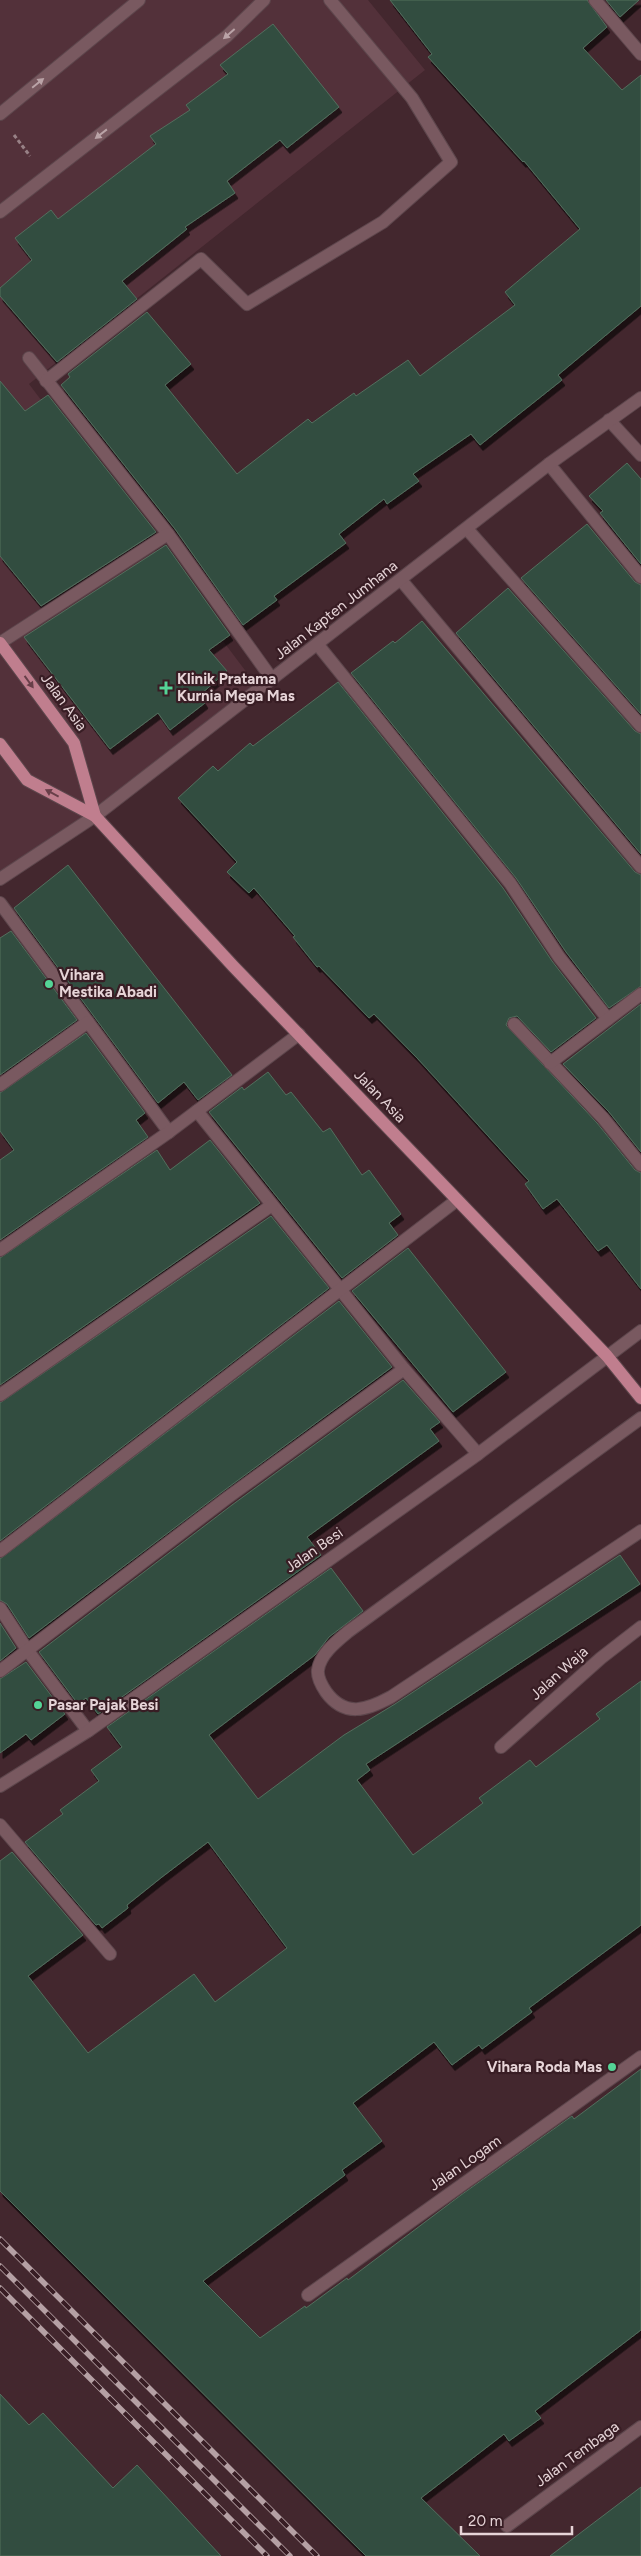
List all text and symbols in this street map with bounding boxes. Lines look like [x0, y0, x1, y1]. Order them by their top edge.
one-way arrow [223, 29, 236, 40]
one-way arrow [31, 77, 44, 88]
one-way arrow [94, 129, 108, 139]
street label: Jalan Kapten Jumhana [271, 557, 401, 663]
street label: Jalan Asia [37, 670, 91, 734]
place label: Klinik Pratama Kurnia Mega Mas [177, 670, 295, 705]
one-way arrow [24, 675, 34, 689]
marker: Klinik Pratama Kurnia Mega Mas [159, 681, 173, 695]
one-way arrow [45, 789, 59, 797]
place label: Vihara Mestika Abadi [59, 966, 157, 1001]
marker: Vihara Mestika Abadi [43, 978, 55, 990]
street label: Jalan Asia [350, 1066, 410, 1126]
street label: Jalan Besi [282, 1524, 346, 1576]
street label: Jalan Waja [526, 1642, 592, 1704]
place label: Pasar Pajak Besi [48, 1696, 159, 1714]
marker: Pasar Pajak Besi [32, 1699, 44, 1711]
place label: Vihara Roda Mas [487, 2058, 602, 2076]
marker: Vihara Roda Mas [606, 2061, 618, 2073]
street label: Jalan Logam [425, 2132, 505, 2194]
street label: Jalan Tembaga [531, 2417, 623, 2491]
scale bar [461, 2504, 572, 2536]
text: 20 m [468, 2512, 502, 2530]

